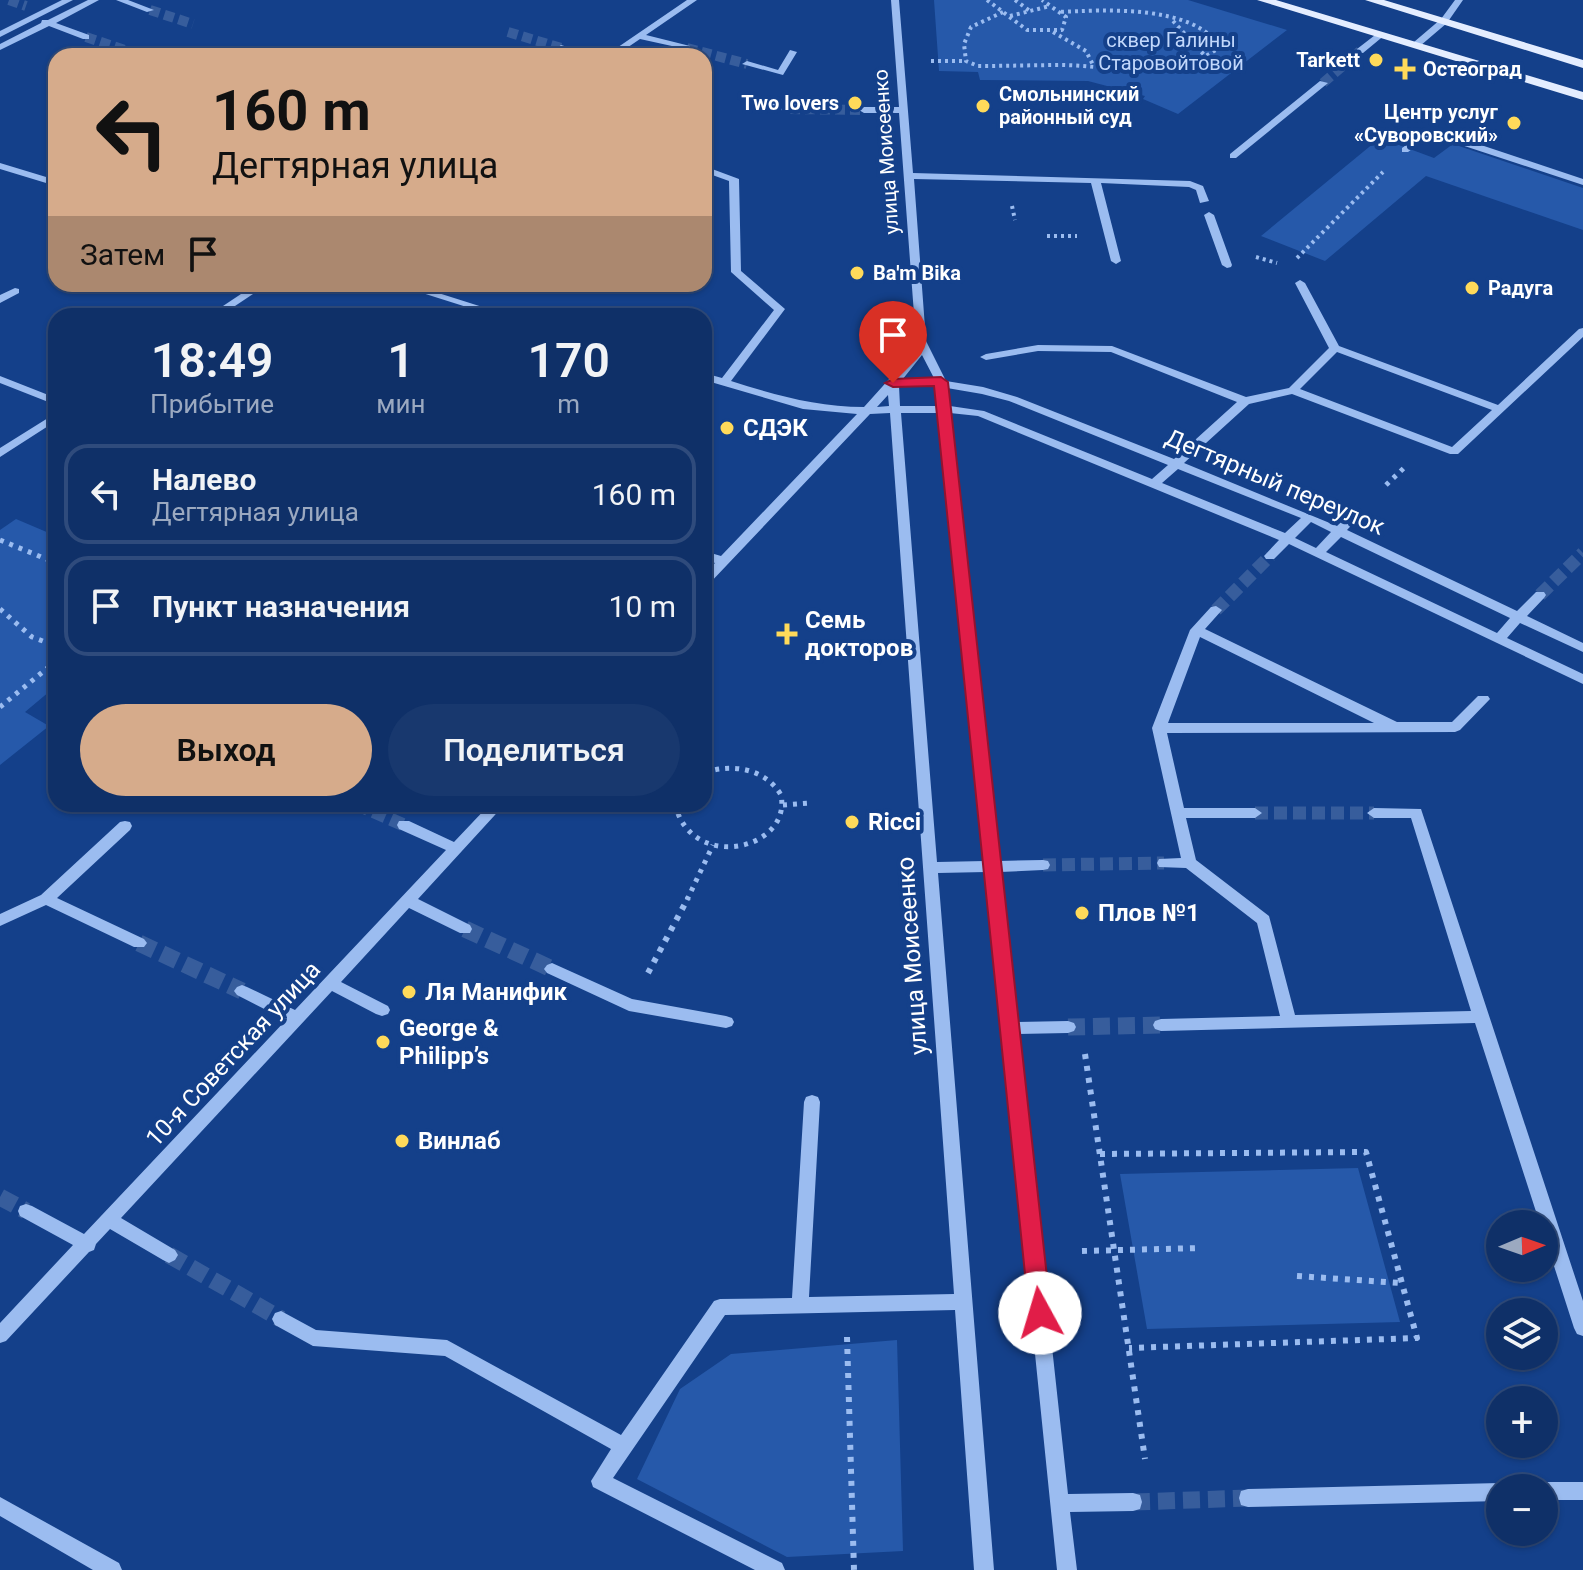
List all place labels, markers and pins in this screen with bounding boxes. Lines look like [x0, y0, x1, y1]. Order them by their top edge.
place label: Tarkett [1296, 48, 1360, 72]
marker: Tarkett [1367, 51, 1385, 69]
place label: Остеоград [1423, 57, 1522, 81]
marker: Остеоград [1394, 58, 1416, 80]
place label: Смольнинский районный суд [999, 82, 1139, 129]
place label: Two lovers [741, 91, 839, 115]
marker: Two lovers [846, 94, 864, 112]
marker: Смольнинский районный суд [974, 97, 992, 115]
place label: Центр услуг «Суворовский» [1354, 100, 1499, 147]
marker: Центр услуг «Суворовский» [1505, 114, 1523, 132]
place label: Ba'm Bika [873, 261, 961, 285]
marker: Ba'm Bika [848, 264, 866, 282]
place label: Радуга [1488, 276, 1554, 300]
marker: Радуга [1463, 279, 1481, 297]
pin [859, 301, 927, 383]
place label: СДЭК [743, 414, 808, 442]
marker: СДЭК [718, 419, 736, 437]
place label: Семь докторов [805, 606, 913, 662]
marker: Семь докторов [776, 623, 798, 645]
place label: Ricci [868, 808, 921, 836]
marker: Ricci [843, 813, 861, 831]
place label: Плов №1 [1098, 899, 1200, 927]
marker: Плов №1 [1073, 904, 1091, 922]
place label: Ля Манифик [425, 978, 568, 1006]
marker: Ля Манифик [400, 983, 418, 1001]
place label: George & Philipp’s [399, 1014, 499, 1070]
marker: George & Philipp’s [374, 1033, 392, 1051]
place label: Винлаб [418, 1127, 501, 1155]
marker: Винлаб [393, 1132, 411, 1150]

